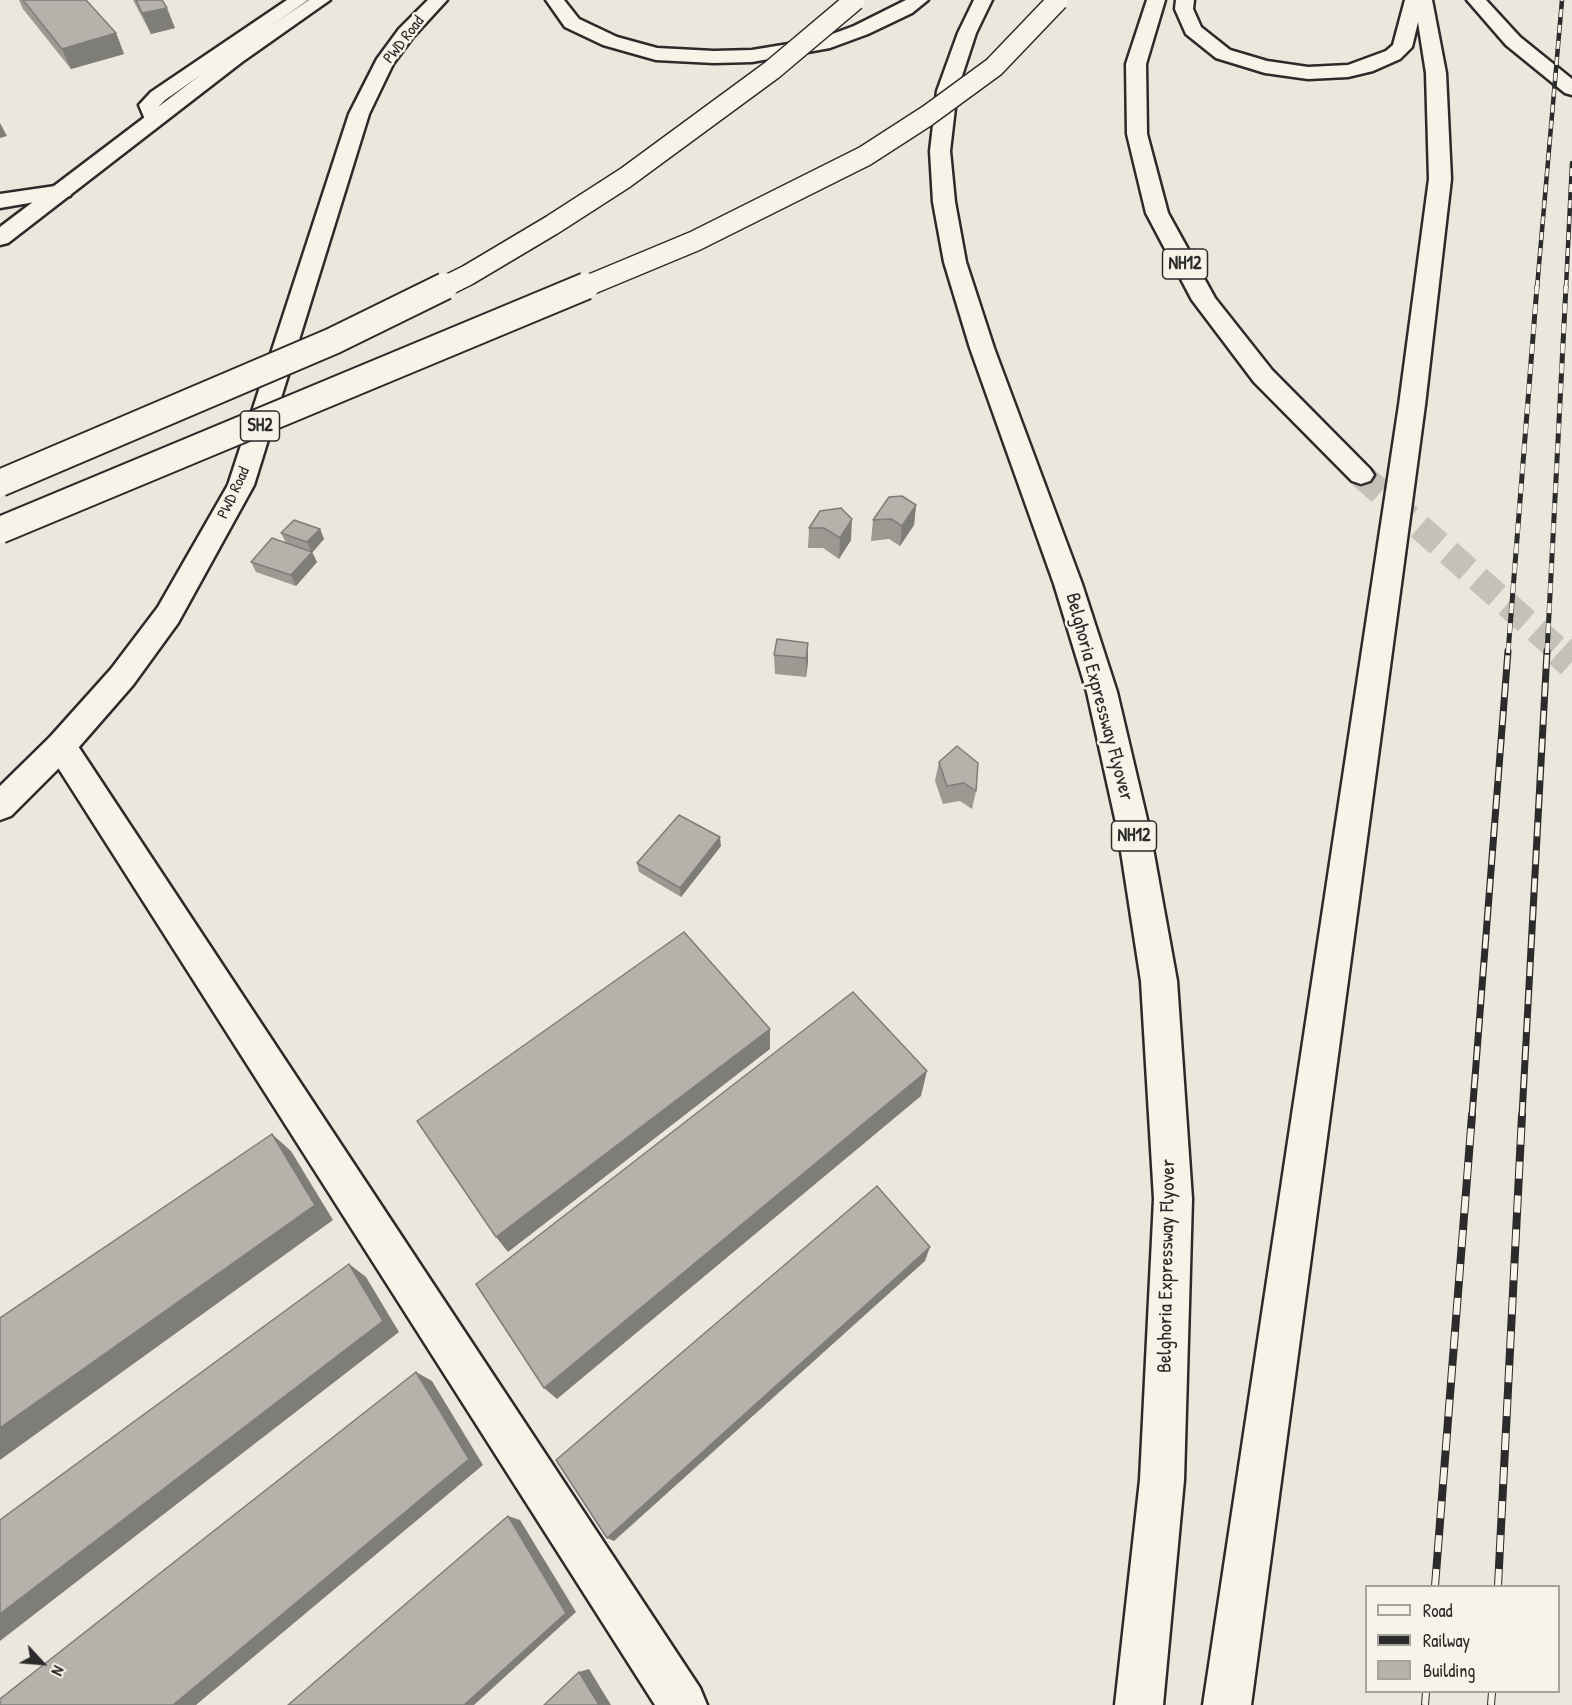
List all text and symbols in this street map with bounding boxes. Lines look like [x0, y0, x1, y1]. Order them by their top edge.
street label: PWD Road [379, 12, 429, 68]
road number: NH12 [1162, 249, 1208, 279]
road number: SH2 [240, 411, 280, 441]
street label: PWD Road [214, 464, 254, 522]
street label: Belghoria Expressway Flyover [1060, 591, 1138, 803]
road number: NH12 [1112, 821, 1156, 851]
street label: Belghoria Expressway Flyover [1153, 1159, 1181, 1373]
legend [1365, 1585, 1560, 1693]
text: Road [1423, 1598, 1453, 1623]
text: Railway [1423, 1628, 1470, 1653]
north arrow [12, 1633, 72, 1693]
text: Building [1423, 1658, 1475, 1683]
text: N [46, 1662, 70, 1680]

